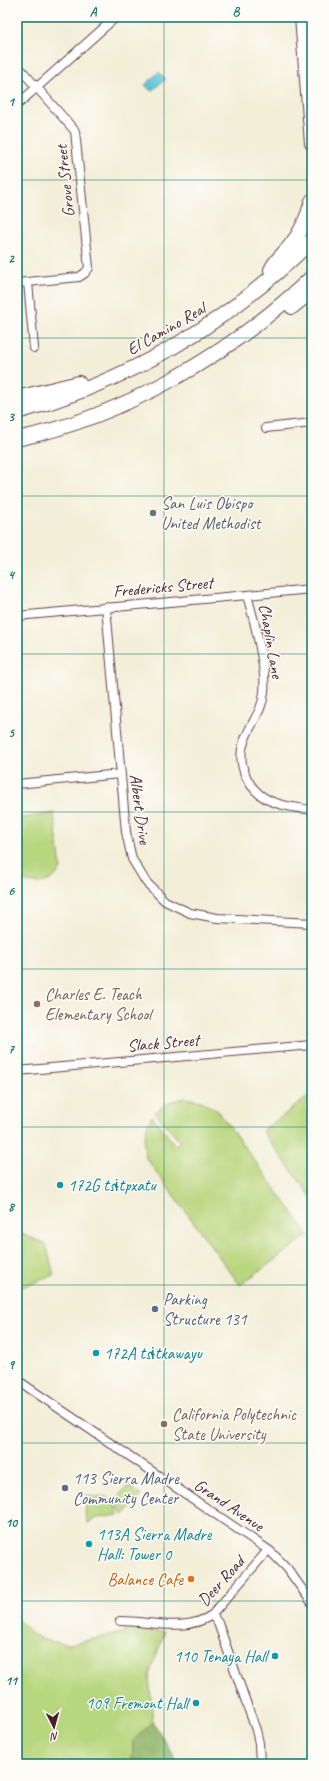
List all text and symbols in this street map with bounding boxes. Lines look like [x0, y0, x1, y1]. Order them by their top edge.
text: A [90, 4, 98, 20]
text: B [233, 4, 241, 20]
text: 1 [8, 94, 16, 110]
street label: Grove Street [51, 142, 79, 218]
text: 2 [8, 251, 15, 267]
street label: El Camino Real [123, 297, 212, 360]
text: 3 [8, 409, 15, 425]
place label: San Luis Obispo United Methodist [161, 493, 263, 534]
marker: San Luis Obispo United Methodist [148, 508, 158, 518]
text: 4 [8, 567, 16, 583]
street label: Fredericks Street [112, 572, 216, 602]
street label: Chaplin Lane [254, 602, 288, 681]
text: 5 [8, 725, 15, 741]
street label: Albert Drive [125, 773, 156, 847]
text: 6 [8, 883, 15, 899]
place label: Charles E. Teach Elementary School [45, 984, 154, 1025]
marker: Charles E. Teach Elementary School [32, 999, 42, 1009]
street label: Slack Street [126, 1029, 202, 1057]
text: 7 [8, 1041, 15, 1057]
place label: 172G tsɨtpxatu [68, 1175, 157, 1196]
marker: 172G tsɨtpxatu [55, 1180, 65, 1190]
text: 8 [8, 1199, 16, 1215]
place label: Parking Structure 131 [163, 1289, 248, 1330]
marker: Parking Structure 131 [150, 1304, 160, 1314]
place label: 172A tsɨtkawayu [104, 1343, 203, 1364]
marker: 172A tsɨtkawayu [91, 1348, 101, 1358]
text: 9 [8, 1357, 15, 1373]
place label: California Polytechnic State University [172, 1404, 297, 1445]
marker: California Polytechnic State University [159, 1419, 169, 1429]
place label: 113 Sierra Madre Community Center [73, 1468, 180, 1509]
street label: Grand Avenue [190, 1474, 269, 1537]
marker: 113 Sierra Madre Community Center [60, 1483, 70, 1493]
text: 10 [5, 1515, 18, 1531]
place label: 113A Sierra Madre Hall: Tower 0 [97, 1524, 213, 1565]
marker: 113A Sierra Madre Hall: Tower 0 [84, 1539, 94, 1549]
street label: Deer Road [193, 1549, 251, 1610]
place label: Balance Cafe [107, 1569, 184, 1590]
marker: Balance Cafe [186, 1574, 196, 1584]
place label: 110 Tenaya Hall [174, 1646, 270, 1667]
marker: 110 Tenaya Hall [270, 1651, 280, 1661]
text: 11 [5, 1673, 19, 1689]
place label: 109 Fremont Hall [86, 1693, 191, 1714]
marker: 109 Fremont Hall [191, 1698, 201, 1708]
north arrow [34, 1707, 74, 1747]
text: N [49, 1730, 59, 1744]

